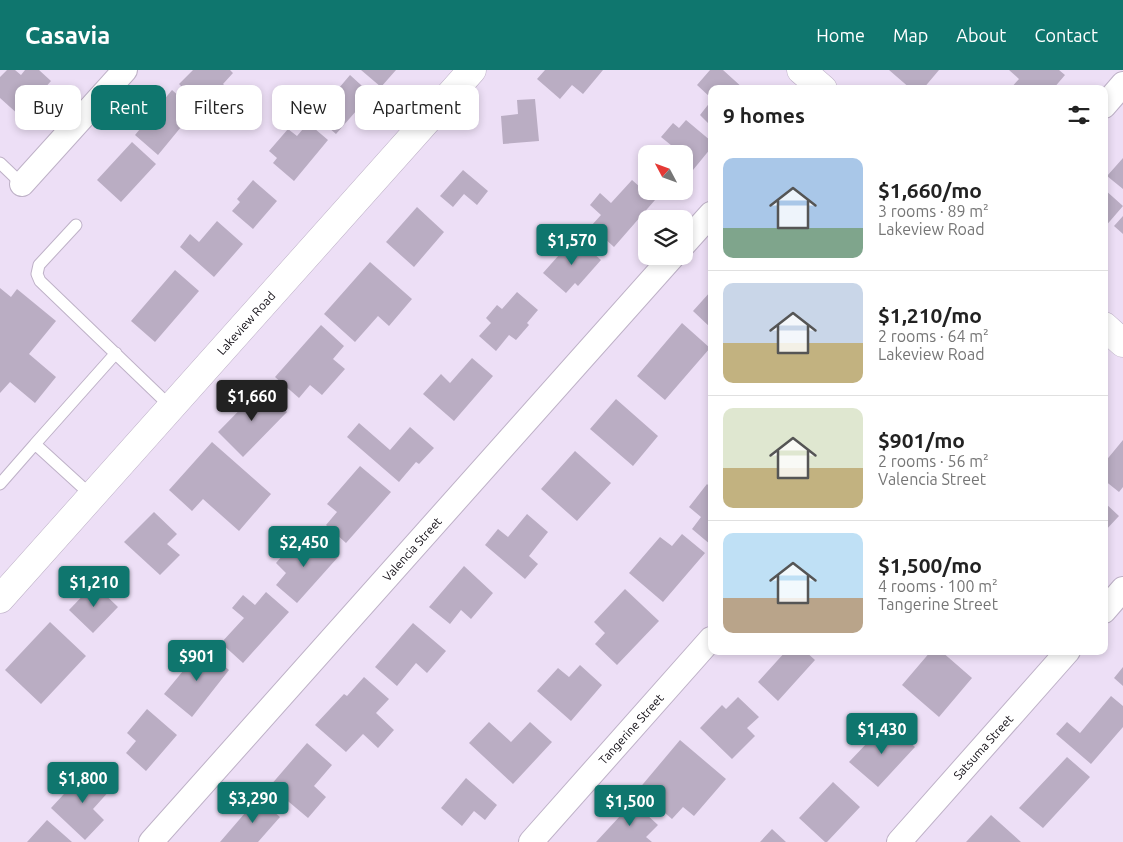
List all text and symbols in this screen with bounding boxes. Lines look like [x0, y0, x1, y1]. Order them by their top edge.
text: Casavia [25, 22, 110, 49]
text: Home [816, 25, 865, 45]
text: Map [893, 25, 928, 45]
text: About [956, 25, 1006, 45]
text: Contact [1034, 25, 1098, 45]
chip: Buy [15, 85, 81, 130]
chip: Rent [91, 85, 166, 130]
chip: Filters [176, 85, 262, 130]
chip: New [272, 85, 345, 130]
chip: Apartment [355, 85, 479, 130]
icon: filters [1065, 101, 1093, 129]
text: 9 homes [723, 103, 805, 127]
north arrow [638, 145, 692, 200]
map controls [638, 145, 693, 265]
icon: home [763, 178, 823, 238]
text: $1,660/mo [878, 178, 982, 202]
text: 3 rooms · 89 m² [878, 202, 989, 220]
button: layers [638, 210, 693, 265]
text: Lakeview Road [878, 220, 985, 238]
pin: $1,570 [531, 224, 613, 266]
text: $1,570 [547, 231, 597, 249]
street label: Lakeview Road [214, 289, 278, 357]
icon: home [763, 303, 823, 363]
text: $1,210/mo [878, 303, 982, 327]
text: 2 rooms · 64 m² [878, 327, 989, 345]
text: Lakeview Road [878, 345, 985, 363]
pin: $1,660 [211, 380, 293, 422]
text: $1,660 [227, 387, 277, 405]
icon: home [763, 428, 823, 488]
text: $901/mo [878, 428, 965, 452]
text: 2 rooms · 56 m² [878, 452, 989, 470]
text: Valencia Street [878, 470, 986, 488]
street label: Valencia Street [380, 514, 444, 583]
pin: $2,450 [263, 526, 345, 568]
text: $2,450 [279, 533, 329, 551]
icon: home [763, 553, 823, 613]
text: $1,500/mo [878, 553, 982, 577]
pin: $1,210 [53, 566, 135, 608]
text: $1,210 [69, 573, 119, 591]
text: 4 rooms · 100 m² [878, 577, 998, 595]
text: Tangerine Street [878, 595, 998, 613]
pin: $901 [167, 640, 227, 682]
text: $901 [179, 647, 215, 665]
street label: Tangerine Street [596, 691, 666, 767]
pin: $1,430 [841, 712, 923, 755]
street label: Satsuma Street [951, 712, 1015, 782]
text: $1,430 [857, 720, 907, 738]
pin: $1,800 [42, 762, 124, 804]
text: $1,800 [58, 769, 108, 787]
pin: $3,290 [212, 782, 294, 824]
pin: $1,500 [589, 784, 671, 827]
text: $3,290 [228, 789, 278, 807]
text: $1,500 [605, 792, 655, 810]

